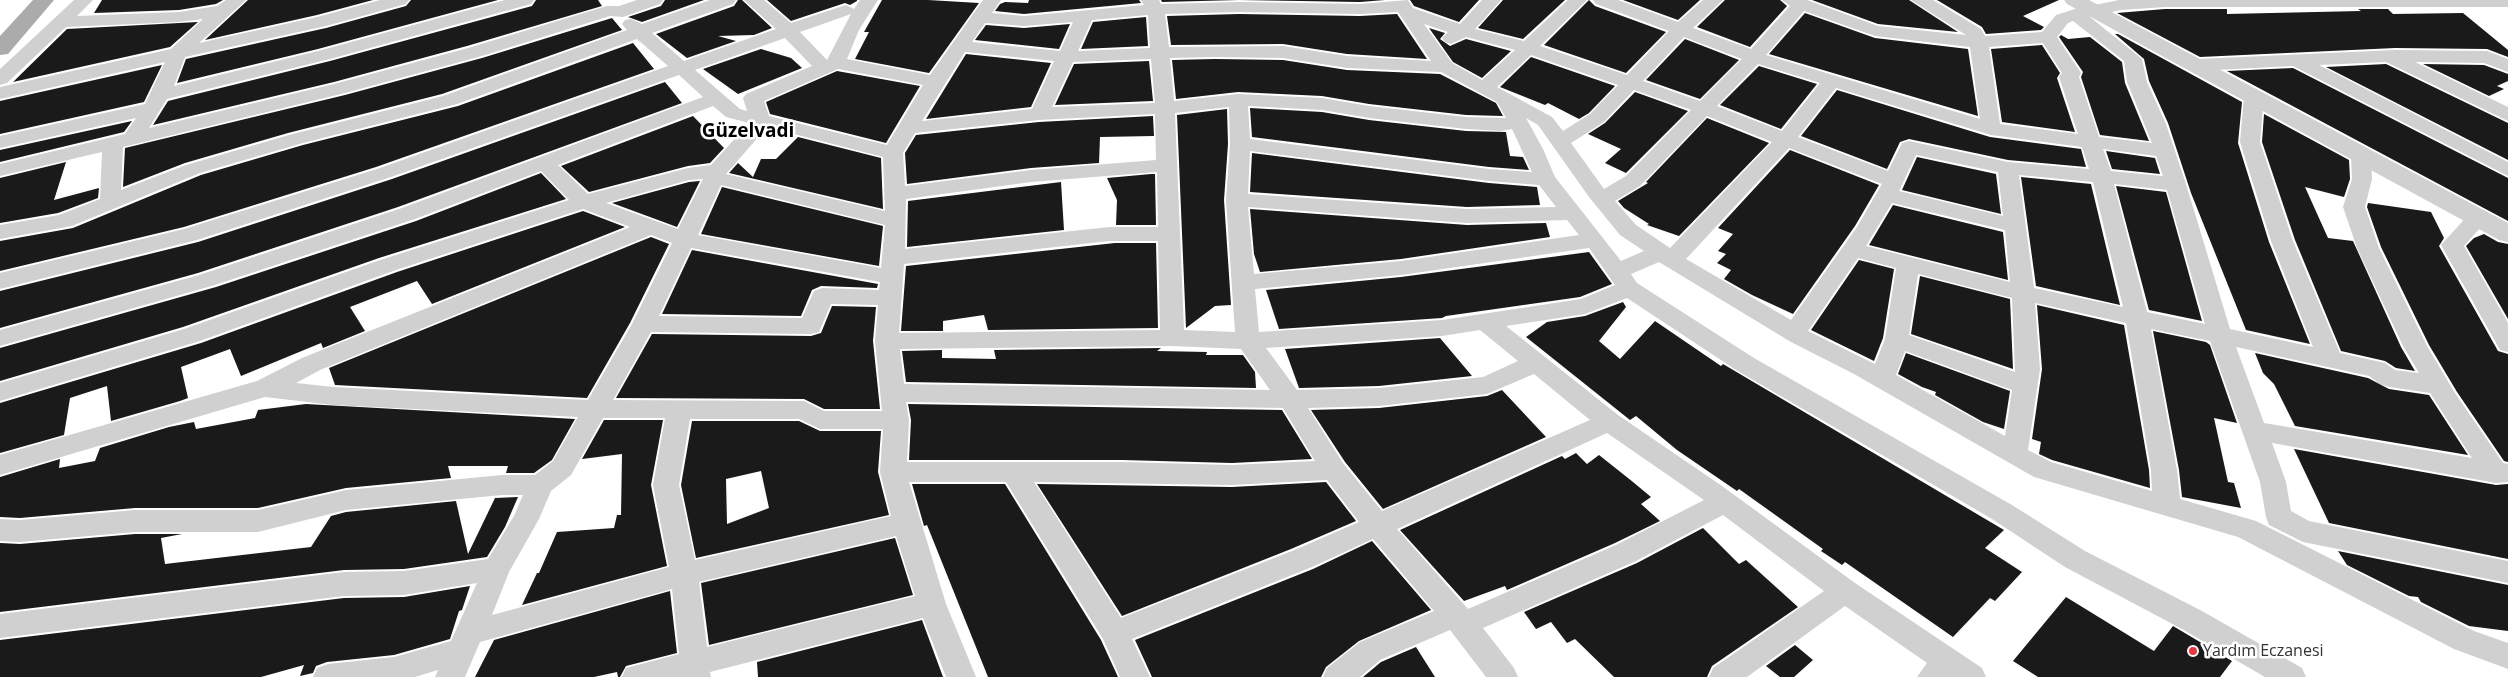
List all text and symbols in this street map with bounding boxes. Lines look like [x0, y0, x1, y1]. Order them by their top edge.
district label: Güzelvadi [702, 121, 794, 143]
place label: Yardım Eczanesi [2203, 641, 2324, 661]
marker: Yardım Eczanesi [2187, 645, 2199, 657]

